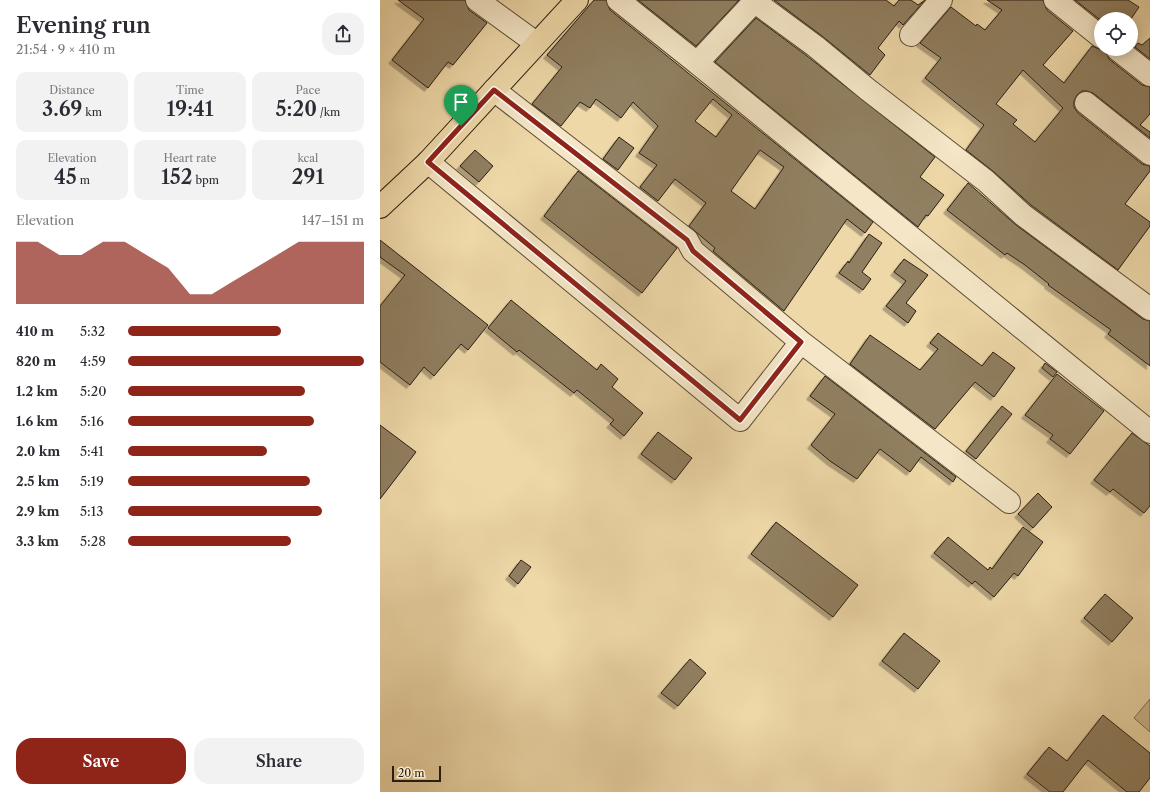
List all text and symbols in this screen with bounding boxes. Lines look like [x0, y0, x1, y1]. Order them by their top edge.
text: Evening run [16, 12, 151, 39]
map controls [1094, 12, 1138, 56]
button: locate [1094, 12, 1138, 56]
button: share [322, 13, 364, 55]
text: 21:54 · 9 × 410 m [16, 41, 115, 57]
text: Distance [49, 83, 95, 97]
text: Time [176, 83, 204, 97]
text: Pace [296, 83, 320, 97]
pin [444, 85, 478, 126]
icon: arrive [450, 91, 472, 113]
text: 3.69 [42, 97, 82, 121]
text: 19:41 [166, 97, 214, 121]
text: 5:20 [276, 97, 317, 121]
text: km [82, 105, 102, 119]
text: /km [317, 105, 340, 119]
text: Elevation [47, 151, 97, 165]
text: Heart rate [163, 151, 217, 165]
text: kcal [298, 151, 318, 165]
text: 45 [54, 165, 77, 189]
text: 152 [161, 165, 192, 189]
text: 291 [292, 165, 324, 189]
text: m [77, 173, 90, 187]
text: bpm [192, 173, 219, 187]
text: Elevation [16, 212, 74, 228]
text: 147–151 m [302, 212, 364, 228]
text: 410 m [16, 323, 54, 339]
text: 5:32 [80, 323, 105, 339]
text: 820 m [16, 353, 56, 369]
text: 4:59 [80, 353, 106, 369]
text: 1.2 km [16, 383, 58, 399]
text: 5:20 [80, 383, 106, 399]
text: 1.6 km [16, 413, 58, 429]
text: 5:16 [80, 413, 104, 429]
text: 2.0 km [16, 443, 60, 459]
text: 5:41 [80, 443, 104, 459]
text: 2.5 km [16, 473, 59, 489]
text: 5:19 [80, 473, 104, 489]
text: 2.9 km [16, 503, 60, 519]
text: 5:13 [80, 503, 103, 519]
text: 3.3 km [16, 533, 59, 549]
text: 5:28 [80, 533, 106, 549]
button: Save [16, 738, 186, 784]
button: Share [194, 738, 364, 784]
scale bar [392, 764, 441, 783]
text: 20 m [398, 766, 424, 780]

